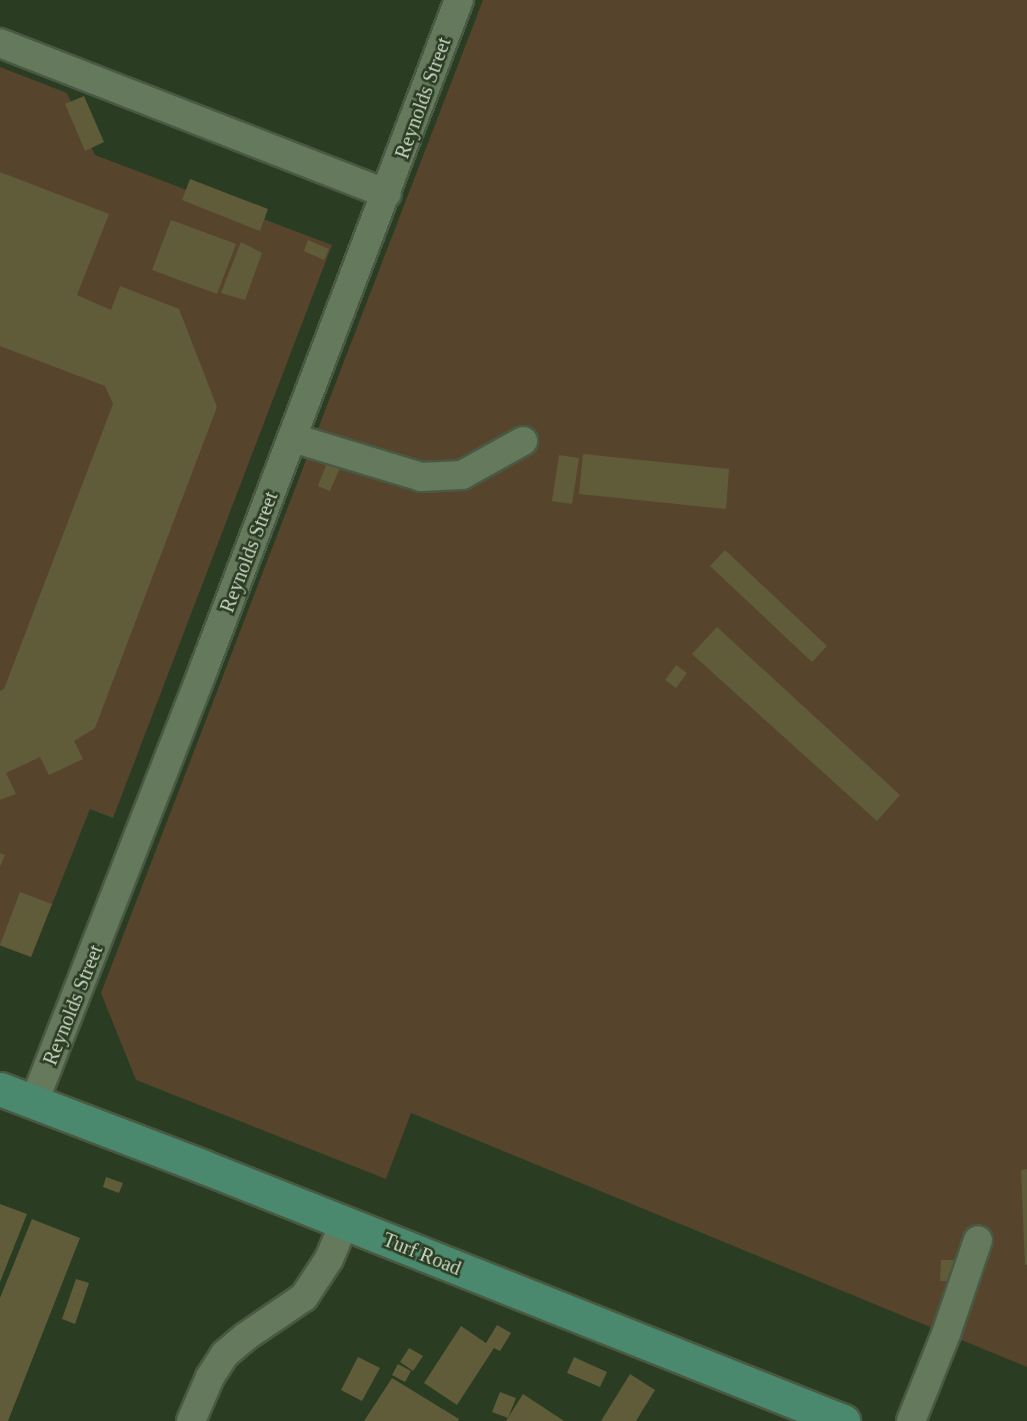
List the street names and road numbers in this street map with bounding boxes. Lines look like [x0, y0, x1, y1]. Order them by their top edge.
street label: Reynolds Street [390, 34, 456, 162]
street label: Reynolds Street [215, 488, 283, 616]
street label: Reynolds Street [38, 942, 108, 1068]
street label: Turf Road [379, 1228, 465, 1280]

